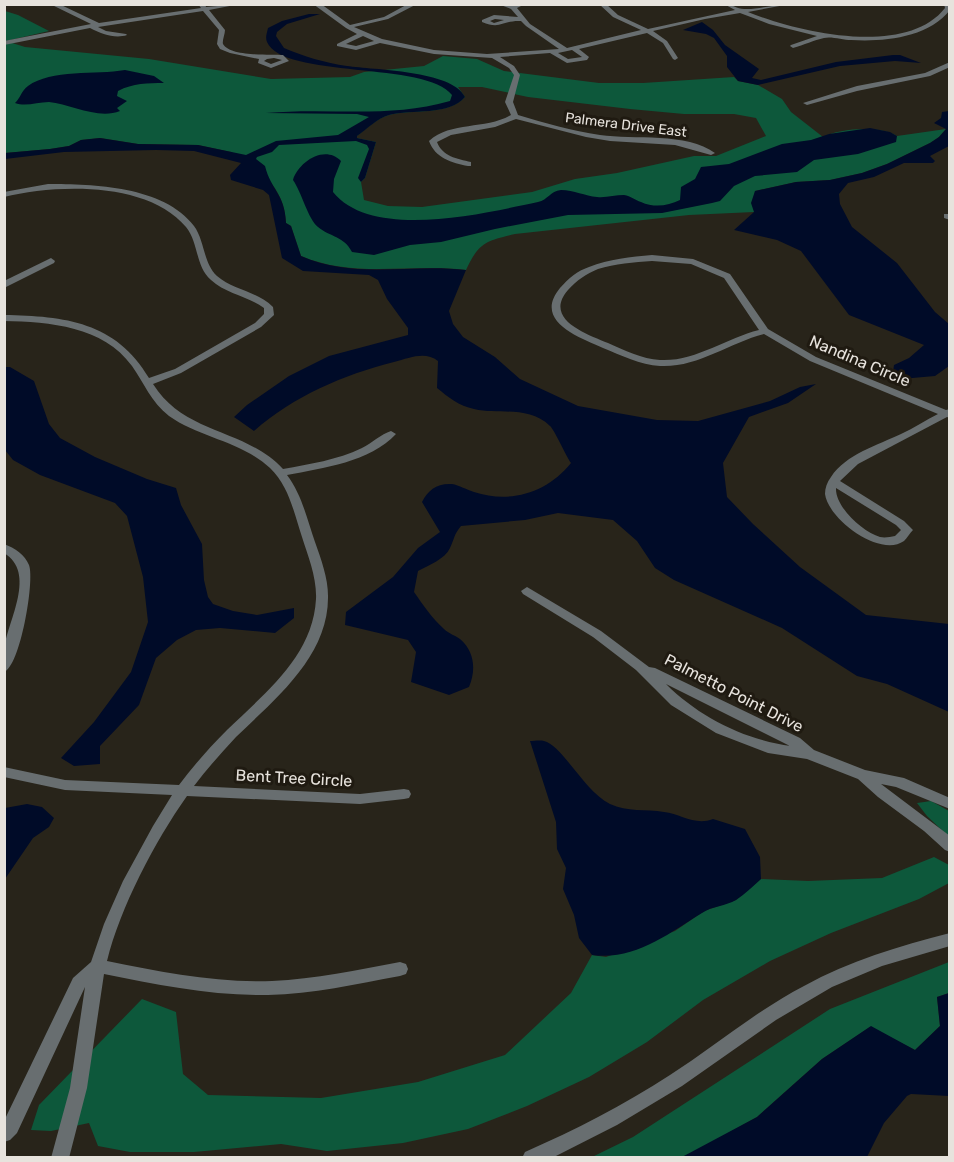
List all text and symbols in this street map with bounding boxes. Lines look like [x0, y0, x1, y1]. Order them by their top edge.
street label: Palmera Drive East [564, 109, 688, 141]
street label: Nandina Circle [807, 331, 913, 391]
street label: Palmetto Point Drive [661, 650, 807, 736]
street label: Bent Tree Circle [235, 765, 353, 791]

